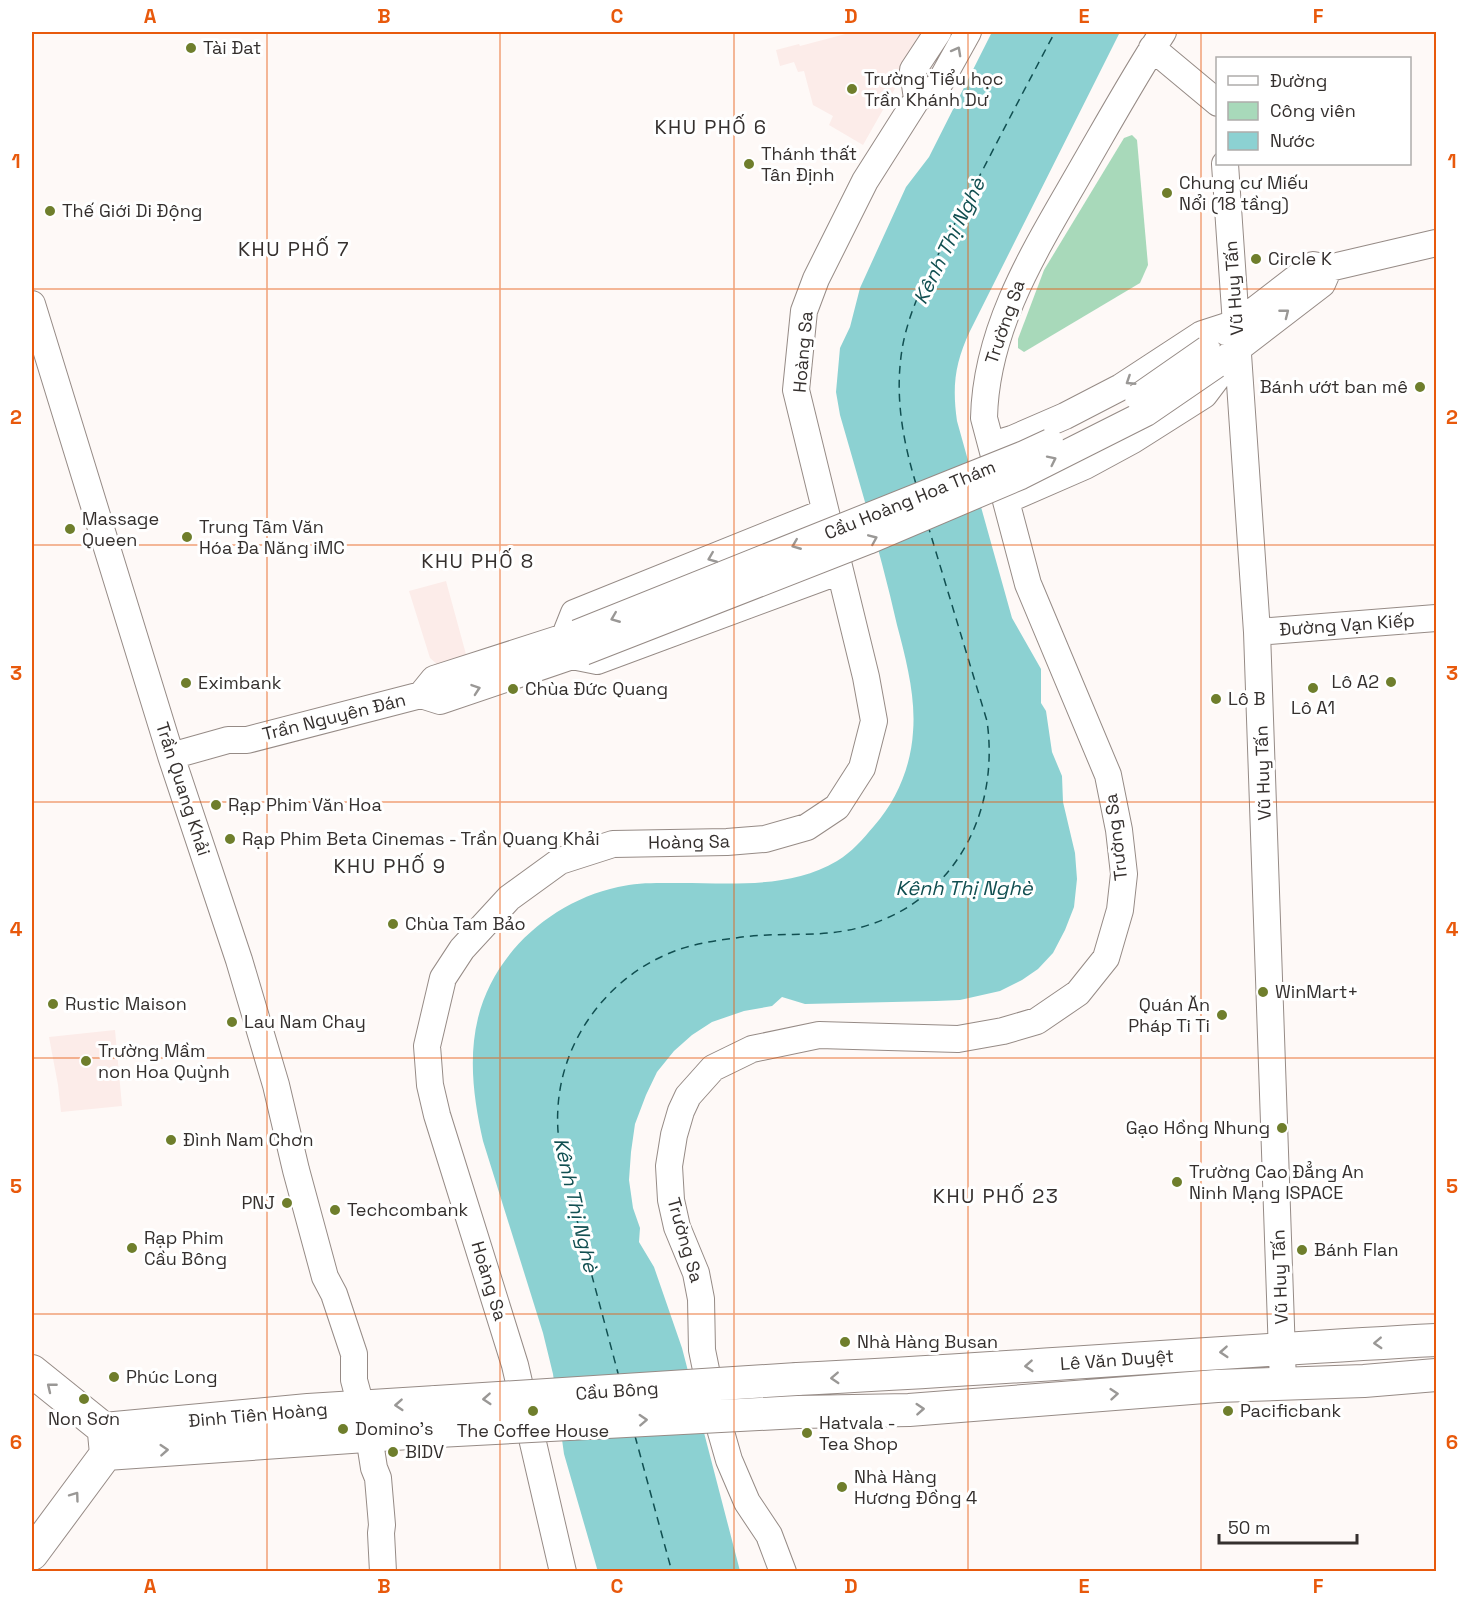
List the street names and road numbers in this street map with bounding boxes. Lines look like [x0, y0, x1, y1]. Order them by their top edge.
street label: Vũ Huy Tấn [1219, 240, 1248, 336]
street label: Trường Sa [979, 277, 1030, 367]
street label: Hoàng Sa [787, 310, 818, 394]
street label: Cầu Hoàng Hoa Thám [821, 455, 999, 544]
street label: Đường Vạn Kiếp [1278, 608, 1416, 641]
street label: Trần Nguyên Đán [260, 688, 408, 745]
street label: Trần Quang Khải [151, 719, 216, 859]
street label: Vũ Huy Tấn [1249, 725, 1276, 821]
street label: Trường Sa [1099, 792, 1132, 882]
street label: Hoàng Sa [648, 829, 730, 854]
street label: Trường Sa [662, 1195, 709, 1285]
street label: Vũ Huy Tấn [1266, 1229, 1293, 1325]
street label: Hoàng Sa [467, 1238, 512, 1323]
street label: Lê Văn Duyệt [1059, 1344, 1175, 1375]
street label: Cầu Bông [575, 1376, 659, 1405]
street label: Đinh Tiên Hoàng [187, 1397, 328, 1432]

